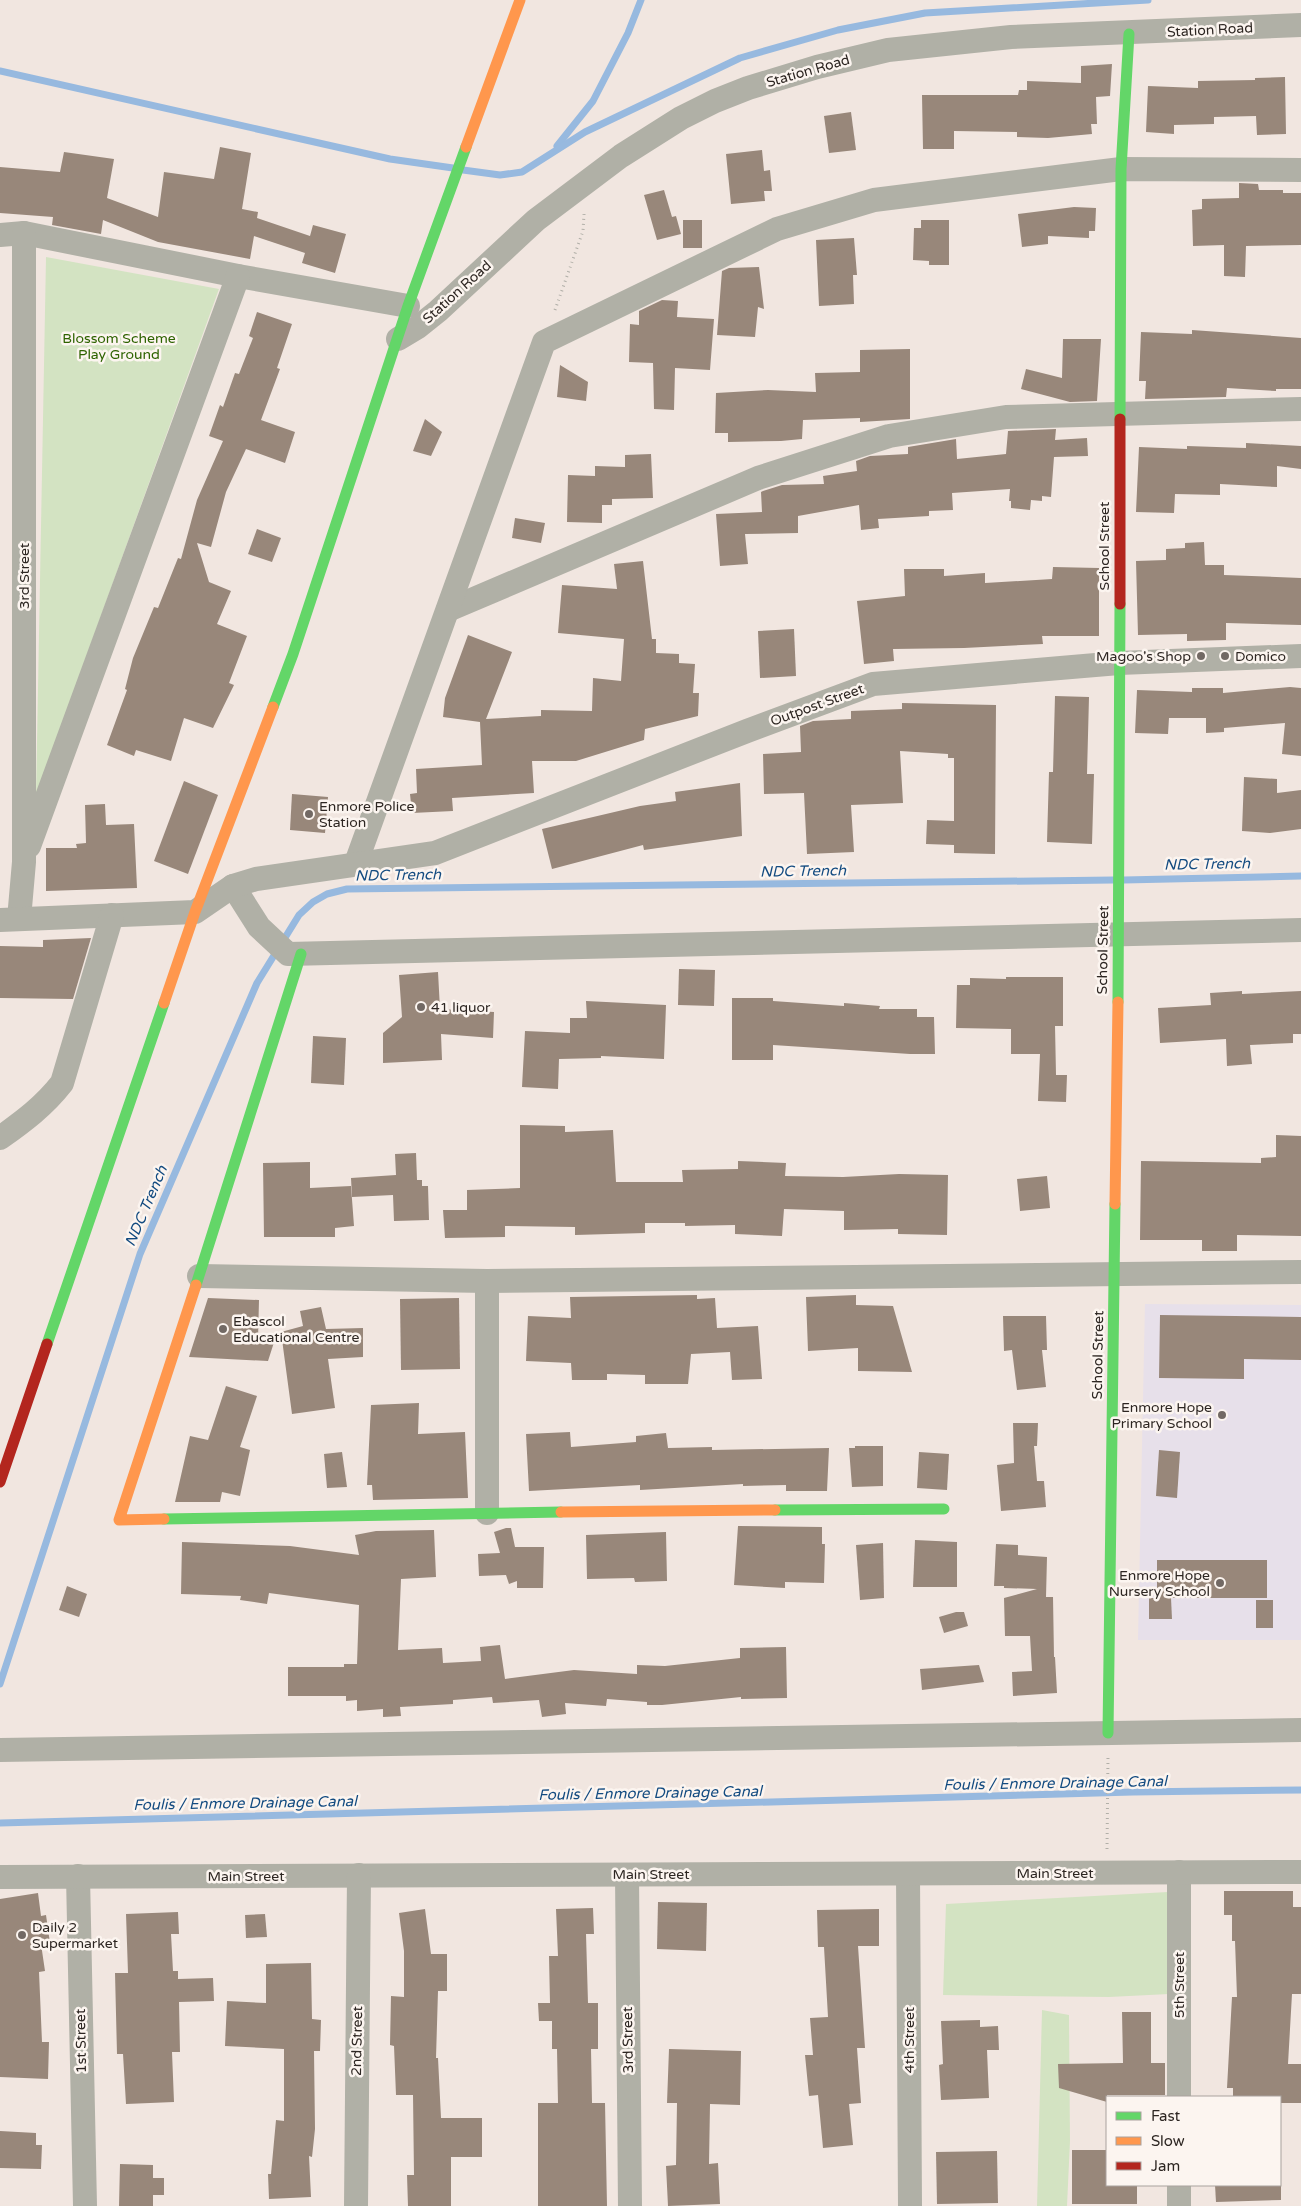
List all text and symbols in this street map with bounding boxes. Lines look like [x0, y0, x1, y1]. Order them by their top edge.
street label: Station Road [1167, 19, 1253, 41]
street label: Station Road [764, 51, 852, 91]
street label: Station Road [419, 257, 495, 327]
park label: Blossom Scheme Play Ground [62, 330, 176, 363]
street label: School Street [1096, 501, 1113, 590]
street label: 3rd Street [16, 542, 33, 609]
place label: Magoo's Shop [1096, 648, 1191, 665]
place label: Domico [1235, 648, 1286, 665]
marker: Magoo's Shop [1195, 650, 1207, 662]
marker: Domico [1219, 650, 1231, 662]
street label: Outpost Street [768, 680, 867, 730]
place label: Enmore Police Station [319, 798, 415, 831]
marker: Enmore Police Station [303, 808, 315, 820]
water label: NDC Trench [1164, 854, 1251, 874]
water label: NDC Trench [760, 861, 847, 881]
water label: NDC Trench [355, 865, 442, 885]
street label: School Street [1094, 905, 1112, 995]
place label: 41 liquor [431, 999, 491, 1016]
marker: 41 liquor [415, 1001, 427, 1013]
water label: NDC Trench [121, 1162, 171, 1249]
street label: School Street [1089, 1310, 1107, 1400]
place label: Ebascol Educational Centre [233, 1313, 359, 1346]
marker: Ebascol Educational Centre [217, 1323, 229, 1335]
place label: Enmore Hope Primary School [1111, 1399, 1212, 1432]
marker: Enmore Hope Primary School [1216, 1409, 1228, 1421]
place label: Enmore Hope Nursery School [1109, 1567, 1210, 1600]
marker: Enmore Hope Nursery School [1214, 1577, 1226, 1589]
water label: Foulis / Enmore Drainage Canal [943, 1772, 1169, 1794]
water label: Foulis / Enmore Drainage Canal [538, 1782, 764, 1804]
water label: Foulis / Enmore Drainage Canal [133, 1792, 359, 1814]
street label: Main Street [1016, 1865, 1094, 1882]
street label: Main Street [612, 1866, 690, 1883]
street label: Main Street [207, 1868, 285, 1885]
place label: Daily 2 Supermarket [32, 1919, 119, 1952]
marker: Daily 2 Supermarket [16, 1929, 28, 1941]
street label: 5th Street [1171, 1951, 1188, 2018]
street label: 2nd Street [348, 2005, 366, 2076]
street label: 3rd Street [619, 2006, 637, 2073]
street label: 4th Street [901, 2006, 918, 2073]
street label: 1st Street [72, 2008, 90, 2073]
legend [1106, 2096, 1281, 2186]
text: Fast [1151, 2107, 1181, 2125]
text: Slow [1151, 2132, 1185, 2150]
text: Jam [1151, 2157, 1180, 2175]

